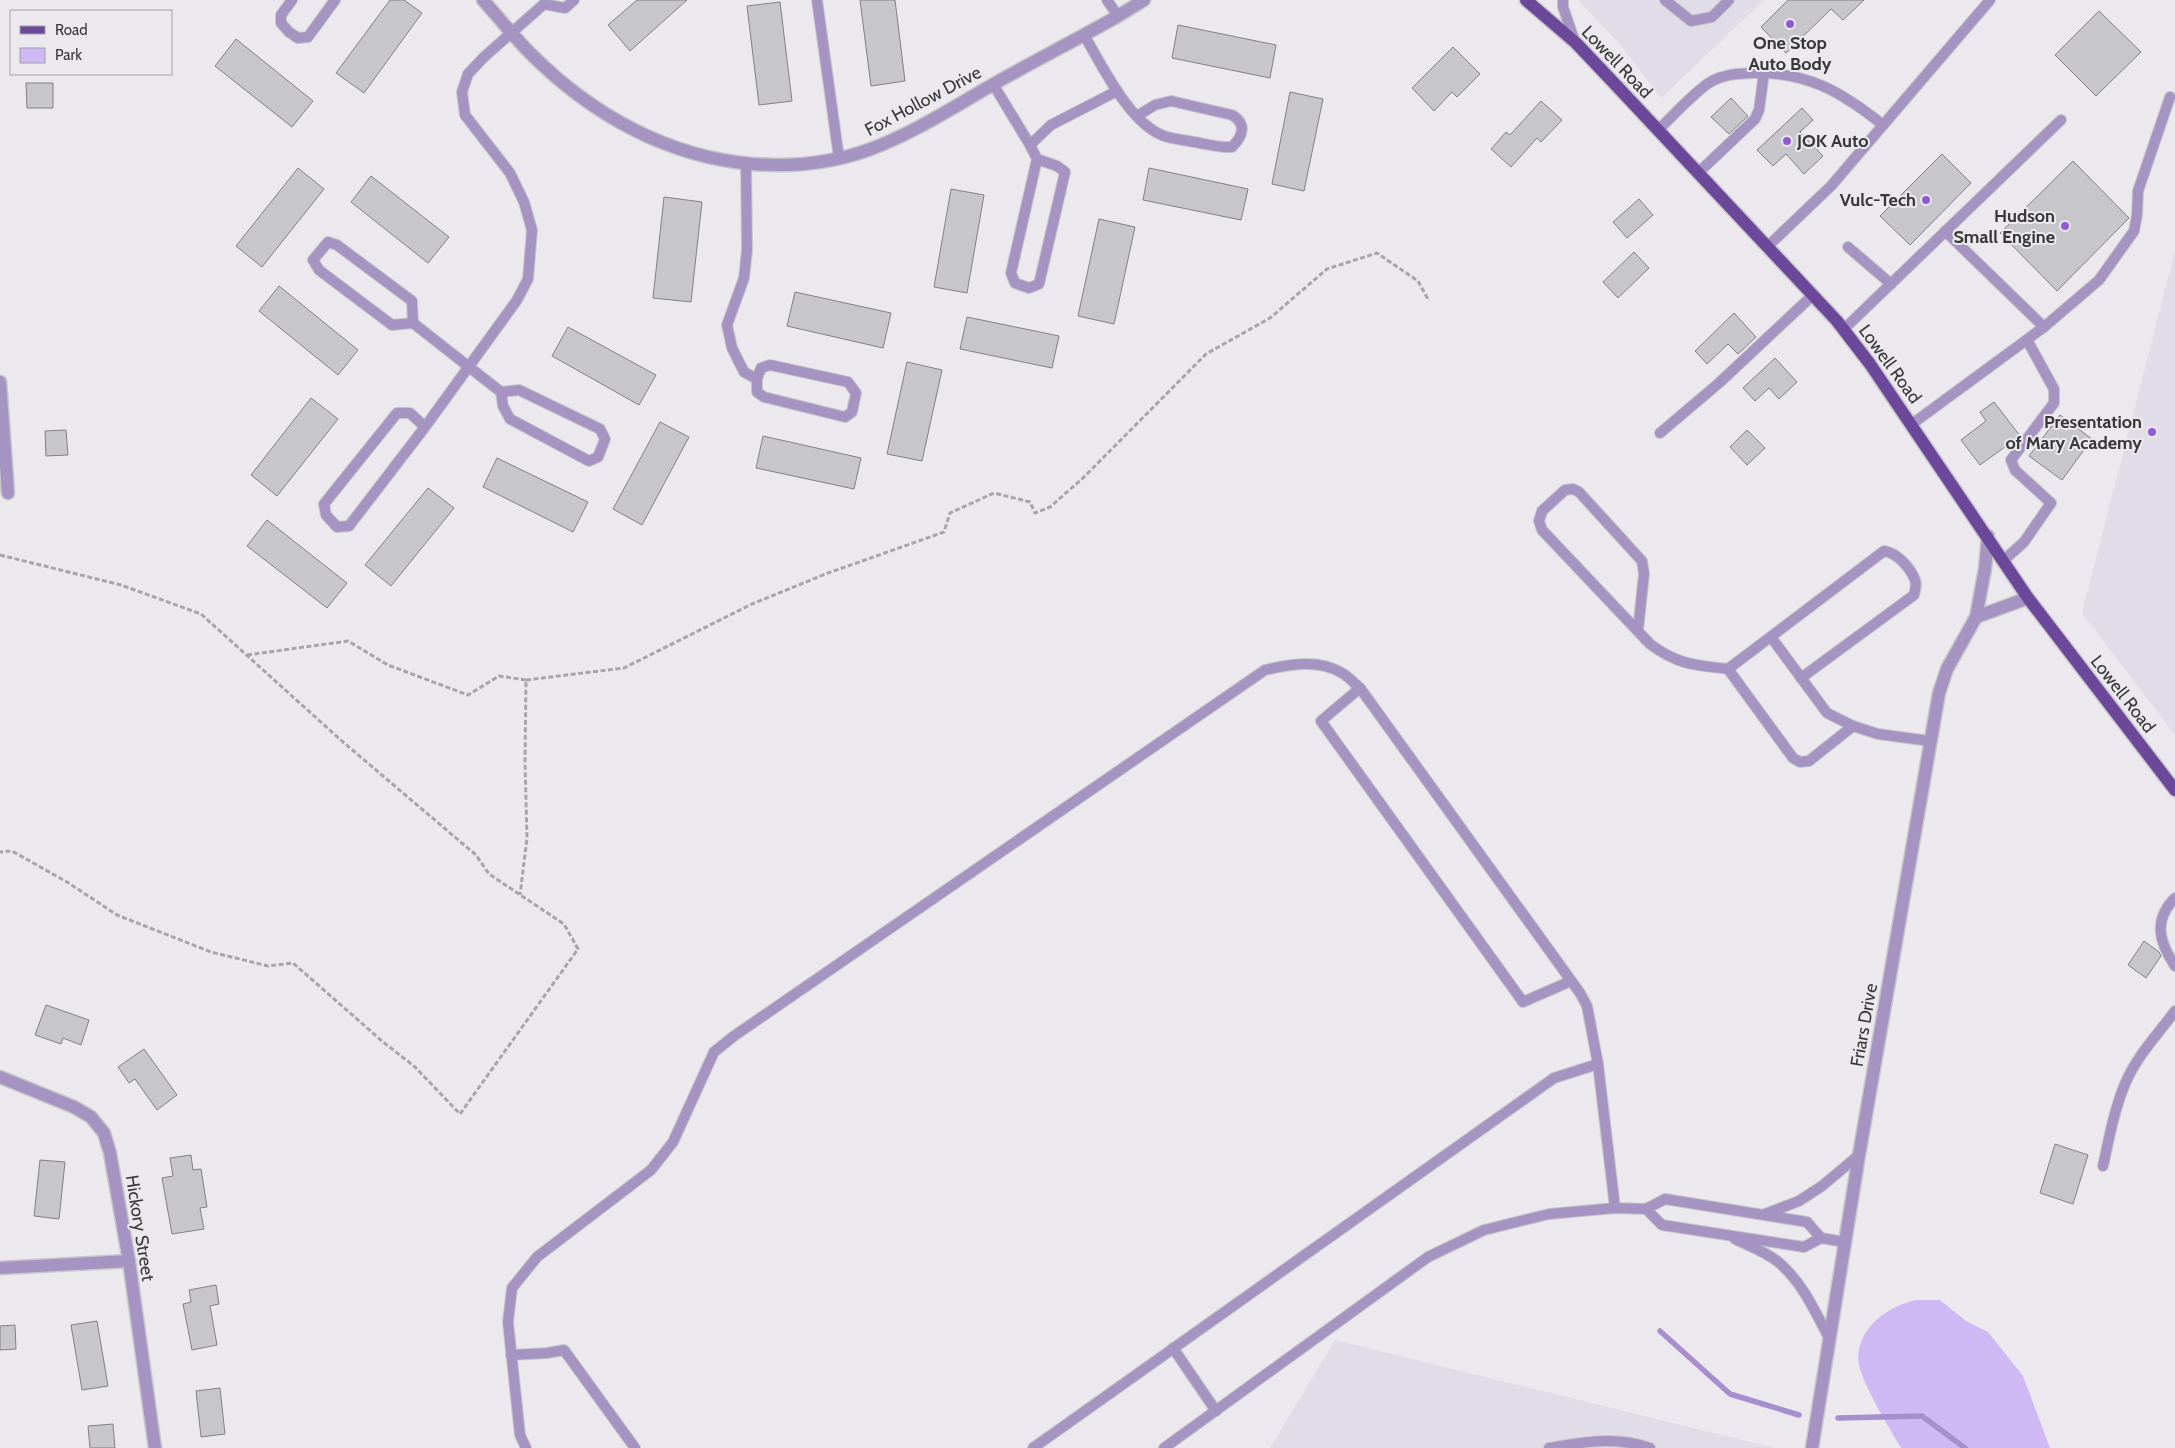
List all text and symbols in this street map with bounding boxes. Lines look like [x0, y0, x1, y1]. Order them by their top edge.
legend [10, 10, 172, 75]
marker: One Stop Auto Body [1784, 18, 1796, 30]
text: Road [55, 21, 88, 39]
street label: Lowell Road [1577, 21, 1657, 103]
place label: One Stop Auto Body [1749, 32, 1832, 75]
text: Park [55, 46, 82, 64]
street label: Fox Hollow Drive [861, 61, 985, 141]
place label: JOK Auto [1796, 130, 1868, 152]
marker: JOK Auto [1781, 135, 1793, 147]
place label: Vulc-Tech [1840, 189, 1916, 211]
marker: Vulc-Tech [1920, 194, 1932, 206]
place label: Hudson Small Engine [1954, 205, 2055, 248]
marker: Hudson Small Engine [2059, 220, 2071, 232]
street label: Lowell Road [1854, 320, 1926, 408]
place label: Presentation of Mary Academy [2005, 411, 2142, 454]
marker: Presentation of Mary Academy [2146, 426, 2158, 438]
street label: Lowell Road [2086, 651, 2160, 737]
street label: Friars Drive [1846, 982, 1882, 1068]
street label: Hickory Street [121, 1173, 159, 1283]

